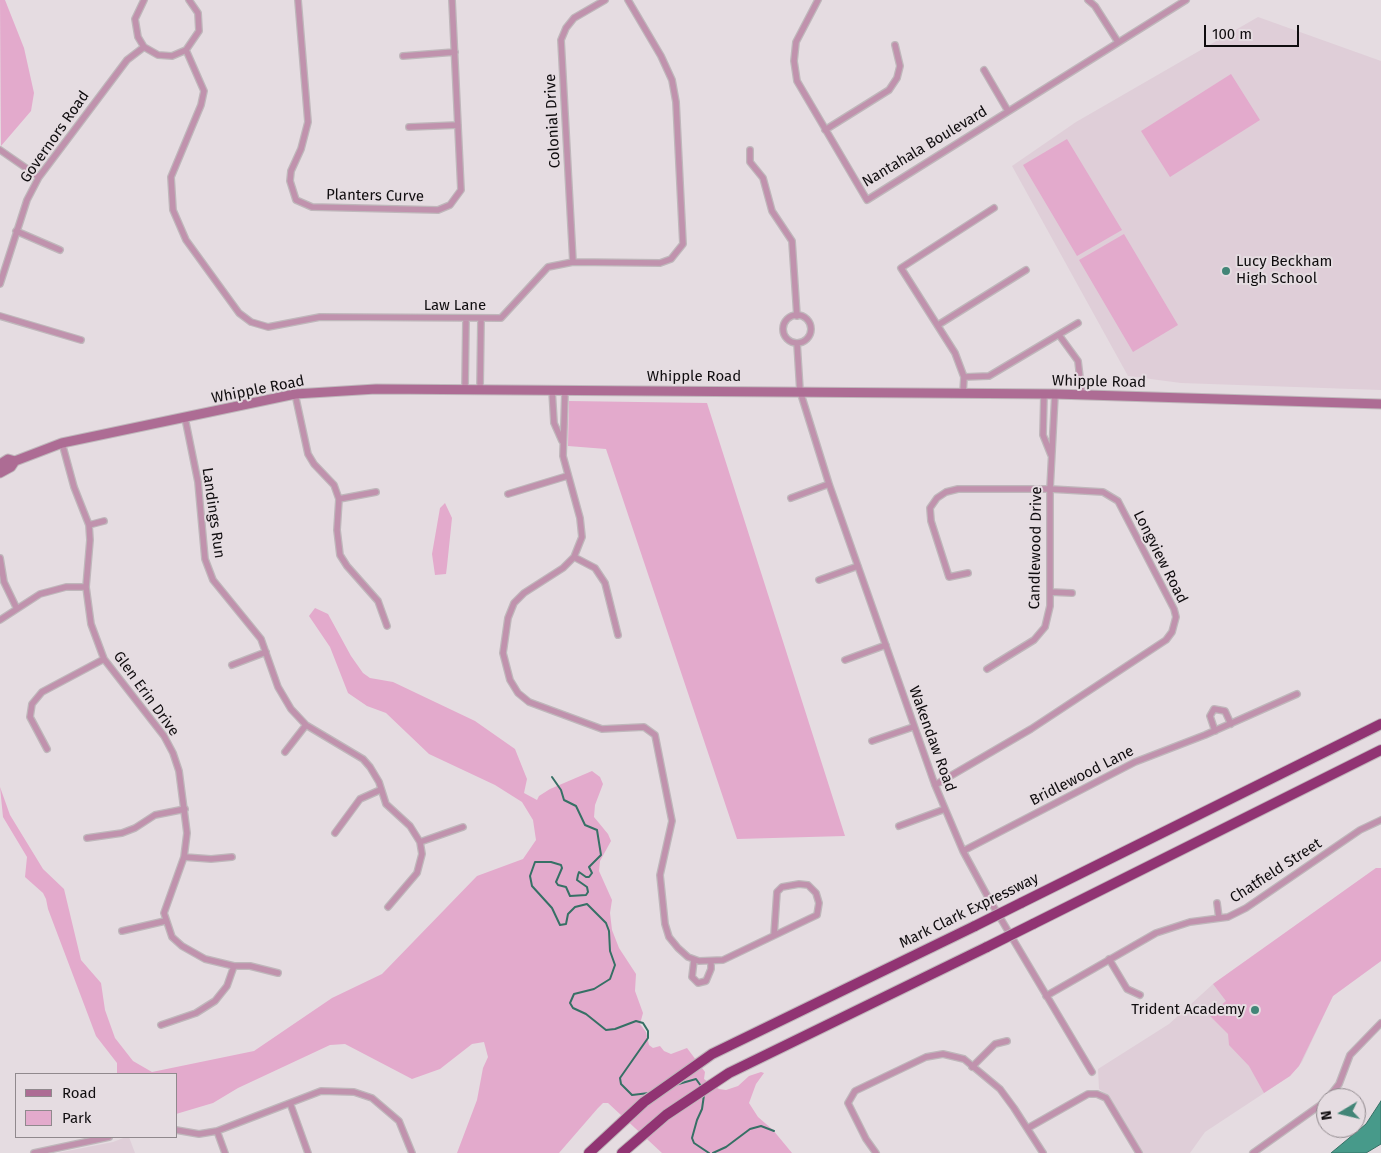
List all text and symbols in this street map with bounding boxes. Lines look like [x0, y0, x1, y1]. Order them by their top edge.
scale bar [1206, 15, 1301, 47]
text: 100 m [1212, 25, 1252, 43]
street label: Colonial Drive [542, 73, 564, 169]
street label: Governors Road [17, 88, 93, 186]
street label: Nantahala Boulevard [859, 103, 991, 191]
street label: Planters Curve [326, 186, 424, 206]
place label: Lucy Beckham High School [1236, 253, 1332, 288]
marker: Lucy Beckham High School [1220, 265, 1232, 277]
street label: Law Lane [424, 297, 486, 315]
street label: Whipple Road [647, 368, 741, 386]
street label: Whipple Road [210, 372, 306, 408]
street label: Whipple Road [1052, 372, 1146, 392]
street label: Landings Run [198, 466, 228, 560]
street label: Candlewood Drive [1026, 486, 1046, 610]
street label: Longview Road [1129, 508, 1191, 606]
street label: Glen Erin Drive [109, 648, 183, 740]
street label: Wakendaw Road [905, 684, 959, 794]
street label: Bridlewood Lane [1027, 742, 1137, 810]
street label: Chatfield Street [1227, 835, 1325, 907]
street label: Mark Clark Expressway [896, 869, 1042, 953]
place label: Trident Academy [1131, 1001, 1245, 1019]
marker: Trident Academy [1249, 1004, 1261, 1016]
legend [15, 1073, 178, 1138]
text: Road [62, 1084, 97, 1102]
north arrow [1316, 1088, 1366, 1138]
text: Park [62, 1109, 92, 1127]
text: N [1318, 1109, 1336, 1121]

